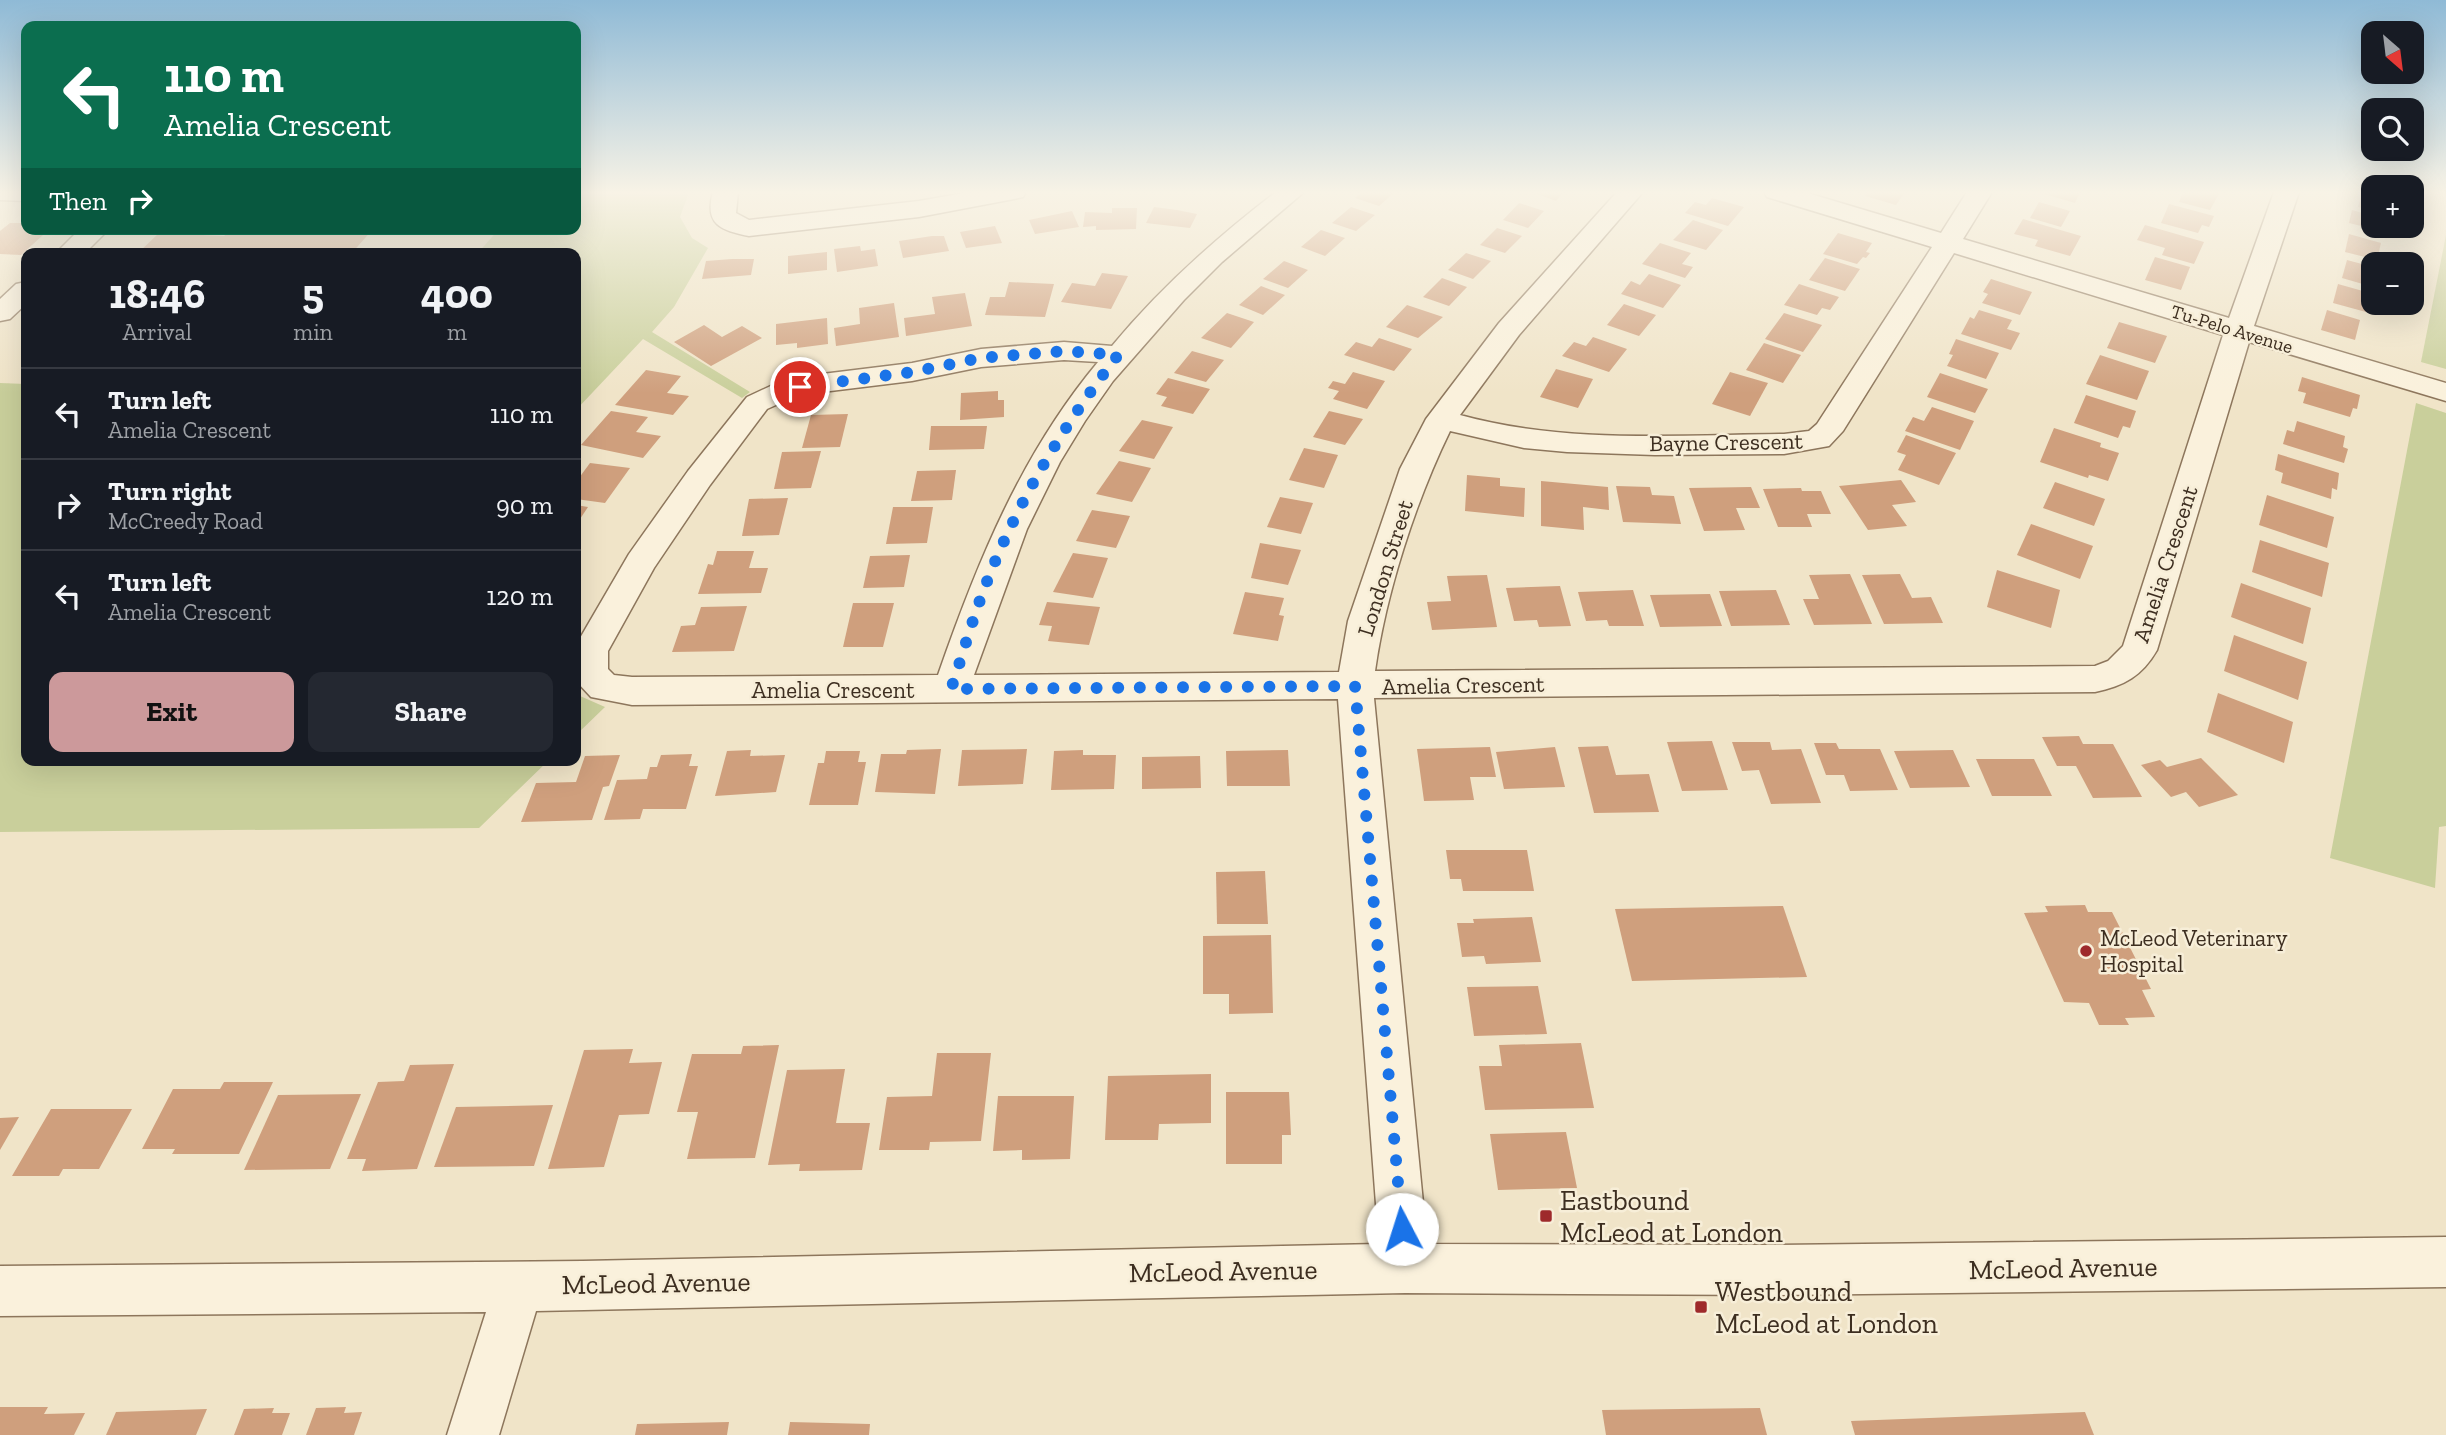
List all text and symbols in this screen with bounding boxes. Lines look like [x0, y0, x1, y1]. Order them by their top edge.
north arrow [2361, 21, 2424, 84]
map controls [2361, 21, 2424, 315]
text: 110 m [164, 46, 284, 105]
icon: left [49, 49, 140, 140]
button: search [2361, 98, 2424, 161]
text: Amelia Crescent [164, 106, 391, 144]
button: + [2361, 175, 2424, 238]
icon: right [121, 182, 159, 220]
text: Then [49, 185, 107, 217]
button: − [2361, 252, 2424, 315]
text: 18:46 [109, 268, 205, 319]
text: 5 [302, 268, 324, 319]
text: 400 [421, 268, 493, 319]
street label: Tu-Pelo Avenue [2168, 300, 2296, 359]
text: Arrival [123, 318, 192, 346]
text: min [293, 318, 333, 346]
text: m [447, 318, 467, 346]
pin [770, 357, 830, 417]
icon: arrive [781, 368, 819, 406]
text: Turn left [108, 384, 211, 416]
icon: left [49, 395, 87, 433]
text: 110 m [490, 398, 553, 430]
text: Amelia Crescent [108, 416, 271, 444]
street label: Bayne Crescent [1649, 427, 1804, 457]
text: Turn right [108, 475, 231, 507]
street label: Amelia Crescent [2126, 482, 2204, 646]
icon: right [49, 486, 87, 524]
text: 90 m [496, 489, 553, 521]
street label: London Street [1351, 496, 1419, 639]
text: McCreedy Road [108, 507, 263, 535]
text: Turn left [108, 566, 211, 598]
icon: left [49, 577, 87, 615]
text: 120 m [486, 580, 553, 612]
text: Amelia Crescent [108, 598, 271, 626]
street label: Amelia Crescent [1381, 670, 1545, 700]
button: Exit [49, 672, 294, 752]
button: Share [308, 672, 553, 752]
street label: Amelia Crescent [751, 676, 915, 704]
place label: McLeod Veterinary Hospital [2100, 924, 2288, 978]
marker: McLeod Veterinary Hospital [2078, 943, 2094, 959]
place label: Eastbound McLeod at London [1560, 1184, 1783, 1249]
position arrow [1365, 1192, 1439, 1266]
marker: Eastbound McLeod at London [1538, 1208, 1554, 1224]
street label: McLeod Avenue [1968, 1250, 2158, 1286]
street label: McLeod Avenue [1128, 1253, 1318, 1289]
street label: McLeod Avenue [561, 1265, 751, 1301]
place label: Westbound McLeod at London [1715, 1275, 1938, 1340]
marker: Westbound McLeod at London [1693, 1299, 1709, 1315]

